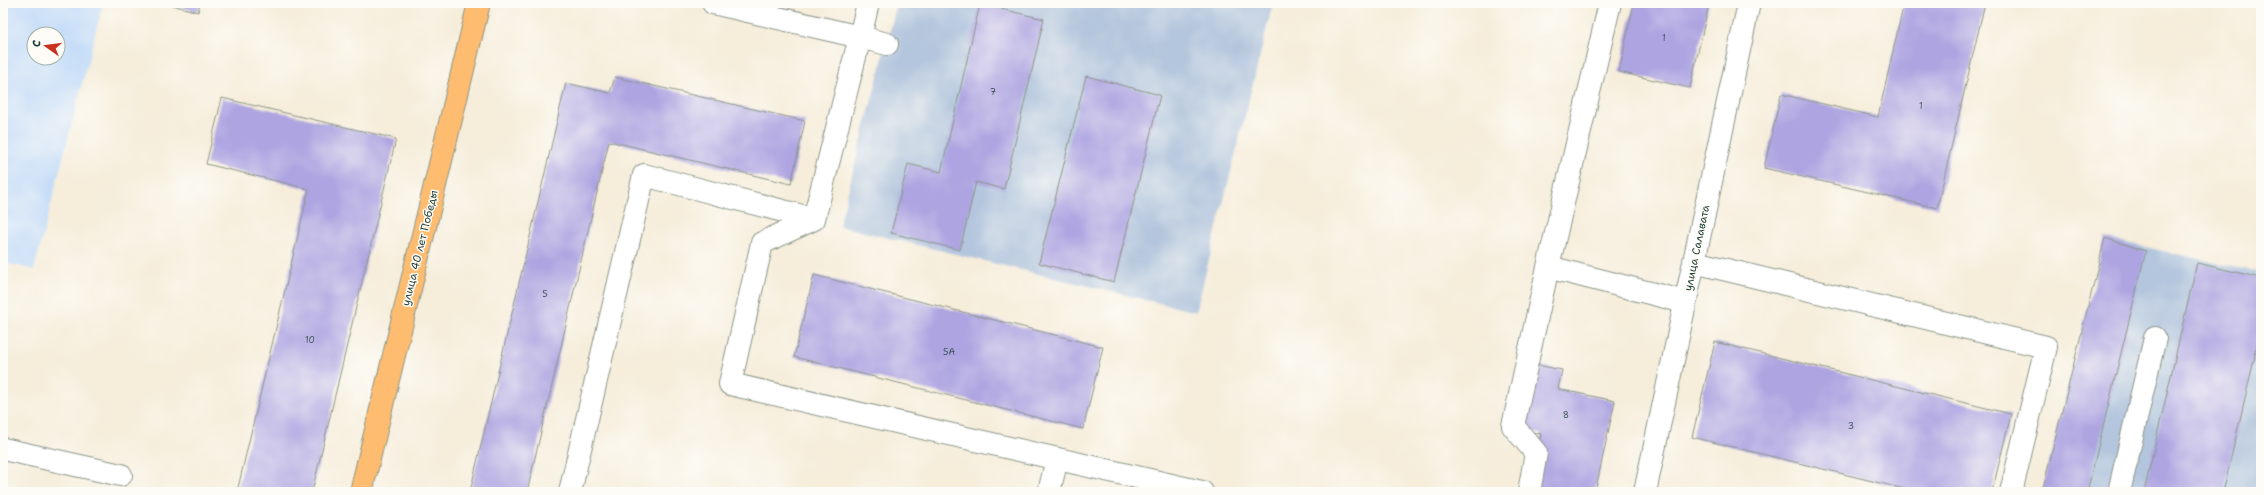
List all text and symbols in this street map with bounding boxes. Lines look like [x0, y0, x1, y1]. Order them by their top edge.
north arrow [26, 26, 66, 66]
house number: 1 [1662, 32, 1666, 44]
text: С [29, 38, 45, 49]
house number: 7 [990, 86, 996, 98]
house number: 1 [1919, 100, 1923, 112]
street label: улица 40 лет Победы [398, 189, 442, 307]
street label: улица Салавата [1681, 203, 1713, 292]
house number: 5 [542, 288, 548, 300]
house number: 10 [305, 334, 315, 346]
house number: 5А [943, 346, 955, 358]
house number: 8 [1563, 409, 1569, 421]
house number: 3 [1848, 420, 1854, 432]

